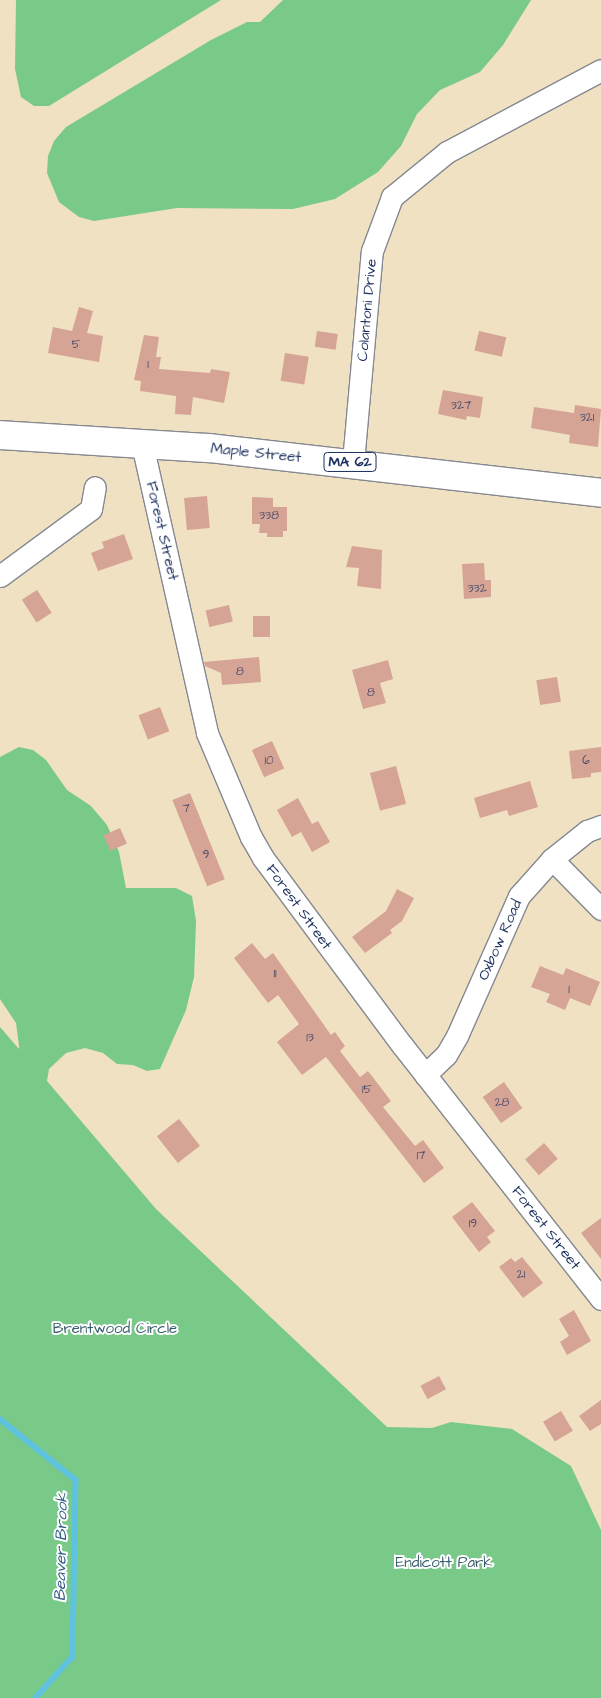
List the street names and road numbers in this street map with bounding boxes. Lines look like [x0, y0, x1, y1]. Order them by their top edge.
street label: Colantoni Drive [354, 258, 380, 362]
street label: Maple Street [210, 439, 302, 467]
road number: MA 62 [322, 451, 378, 474]
street label: Forest Street [142, 480, 182, 582]
street label: Forest Street [262, 861, 336, 953]
street label: Oxbow Road [474, 897, 526, 983]
street label: Forest Street [508, 1183, 584, 1273]

